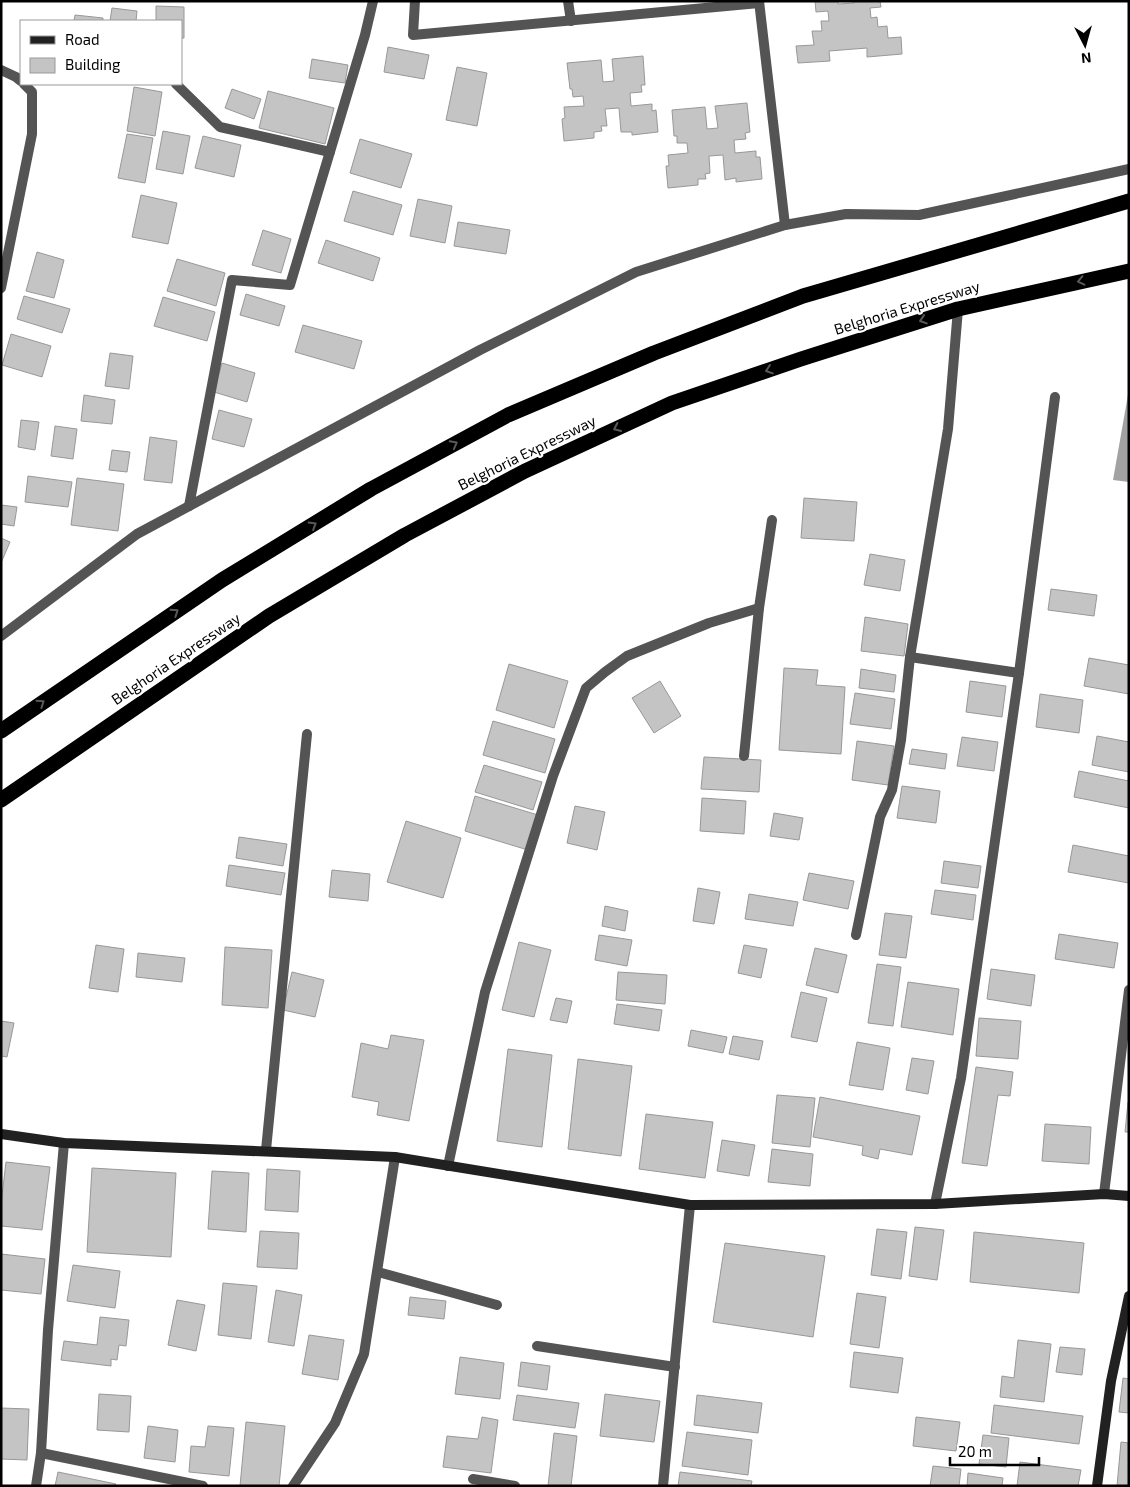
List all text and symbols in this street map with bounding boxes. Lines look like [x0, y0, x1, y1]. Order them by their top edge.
legend [20, 20, 182, 85]
north arrow [1060, 20, 1110, 70]
text: Road [65, 30, 100, 48]
text: N [1080, 49, 1092, 67]
text: Building [65, 55, 121, 73]
one-way arrow [1077, 275, 1086, 286]
street label: Belghoria Expressway [832, 276, 982, 338]
one-way arrow [920, 314, 928, 324]
one-way arrow [765, 364, 774, 374]
street label: Belghoria Expressway [455, 411, 599, 493]
one-way arrow [614, 422, 623, 432]
one-way arrow [449, 441, 458, 451]
one-way arrow [307, 521, 316, 531]
street label: Belghoria Expressway [108, 608, 243, 708]
one-way arrow [170, 608, 179, 618]
one-way arrow [36, 700, 45, 709]
scale bar [950, 1434, 1039, 1466]
text: 20 m [958, 1442, 992, 1460]

